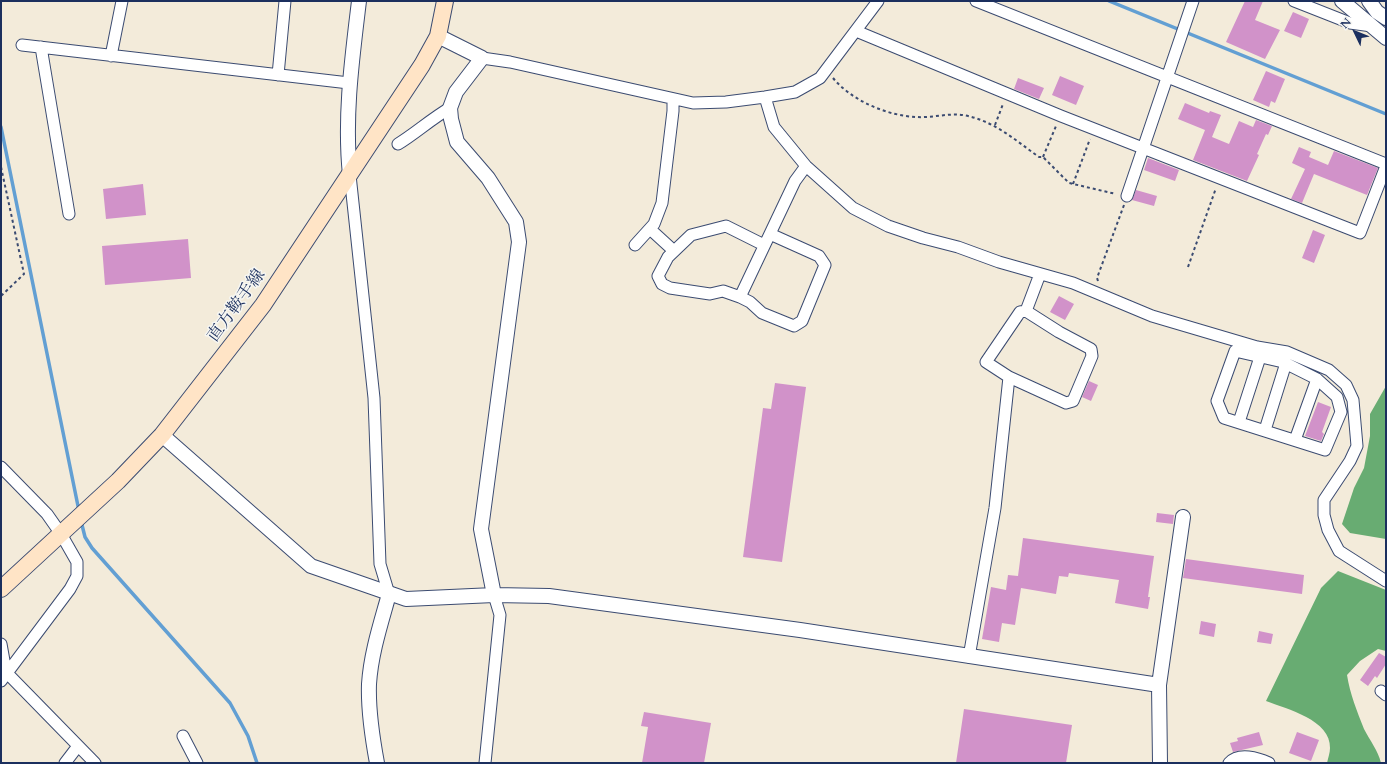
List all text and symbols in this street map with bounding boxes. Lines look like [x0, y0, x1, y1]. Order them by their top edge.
north arrow [1335, 12, 1375, 52]
text: N [1337, 15, 1355, 32]
street label: 直方鞍手線 [204, 266, 270, 346]

